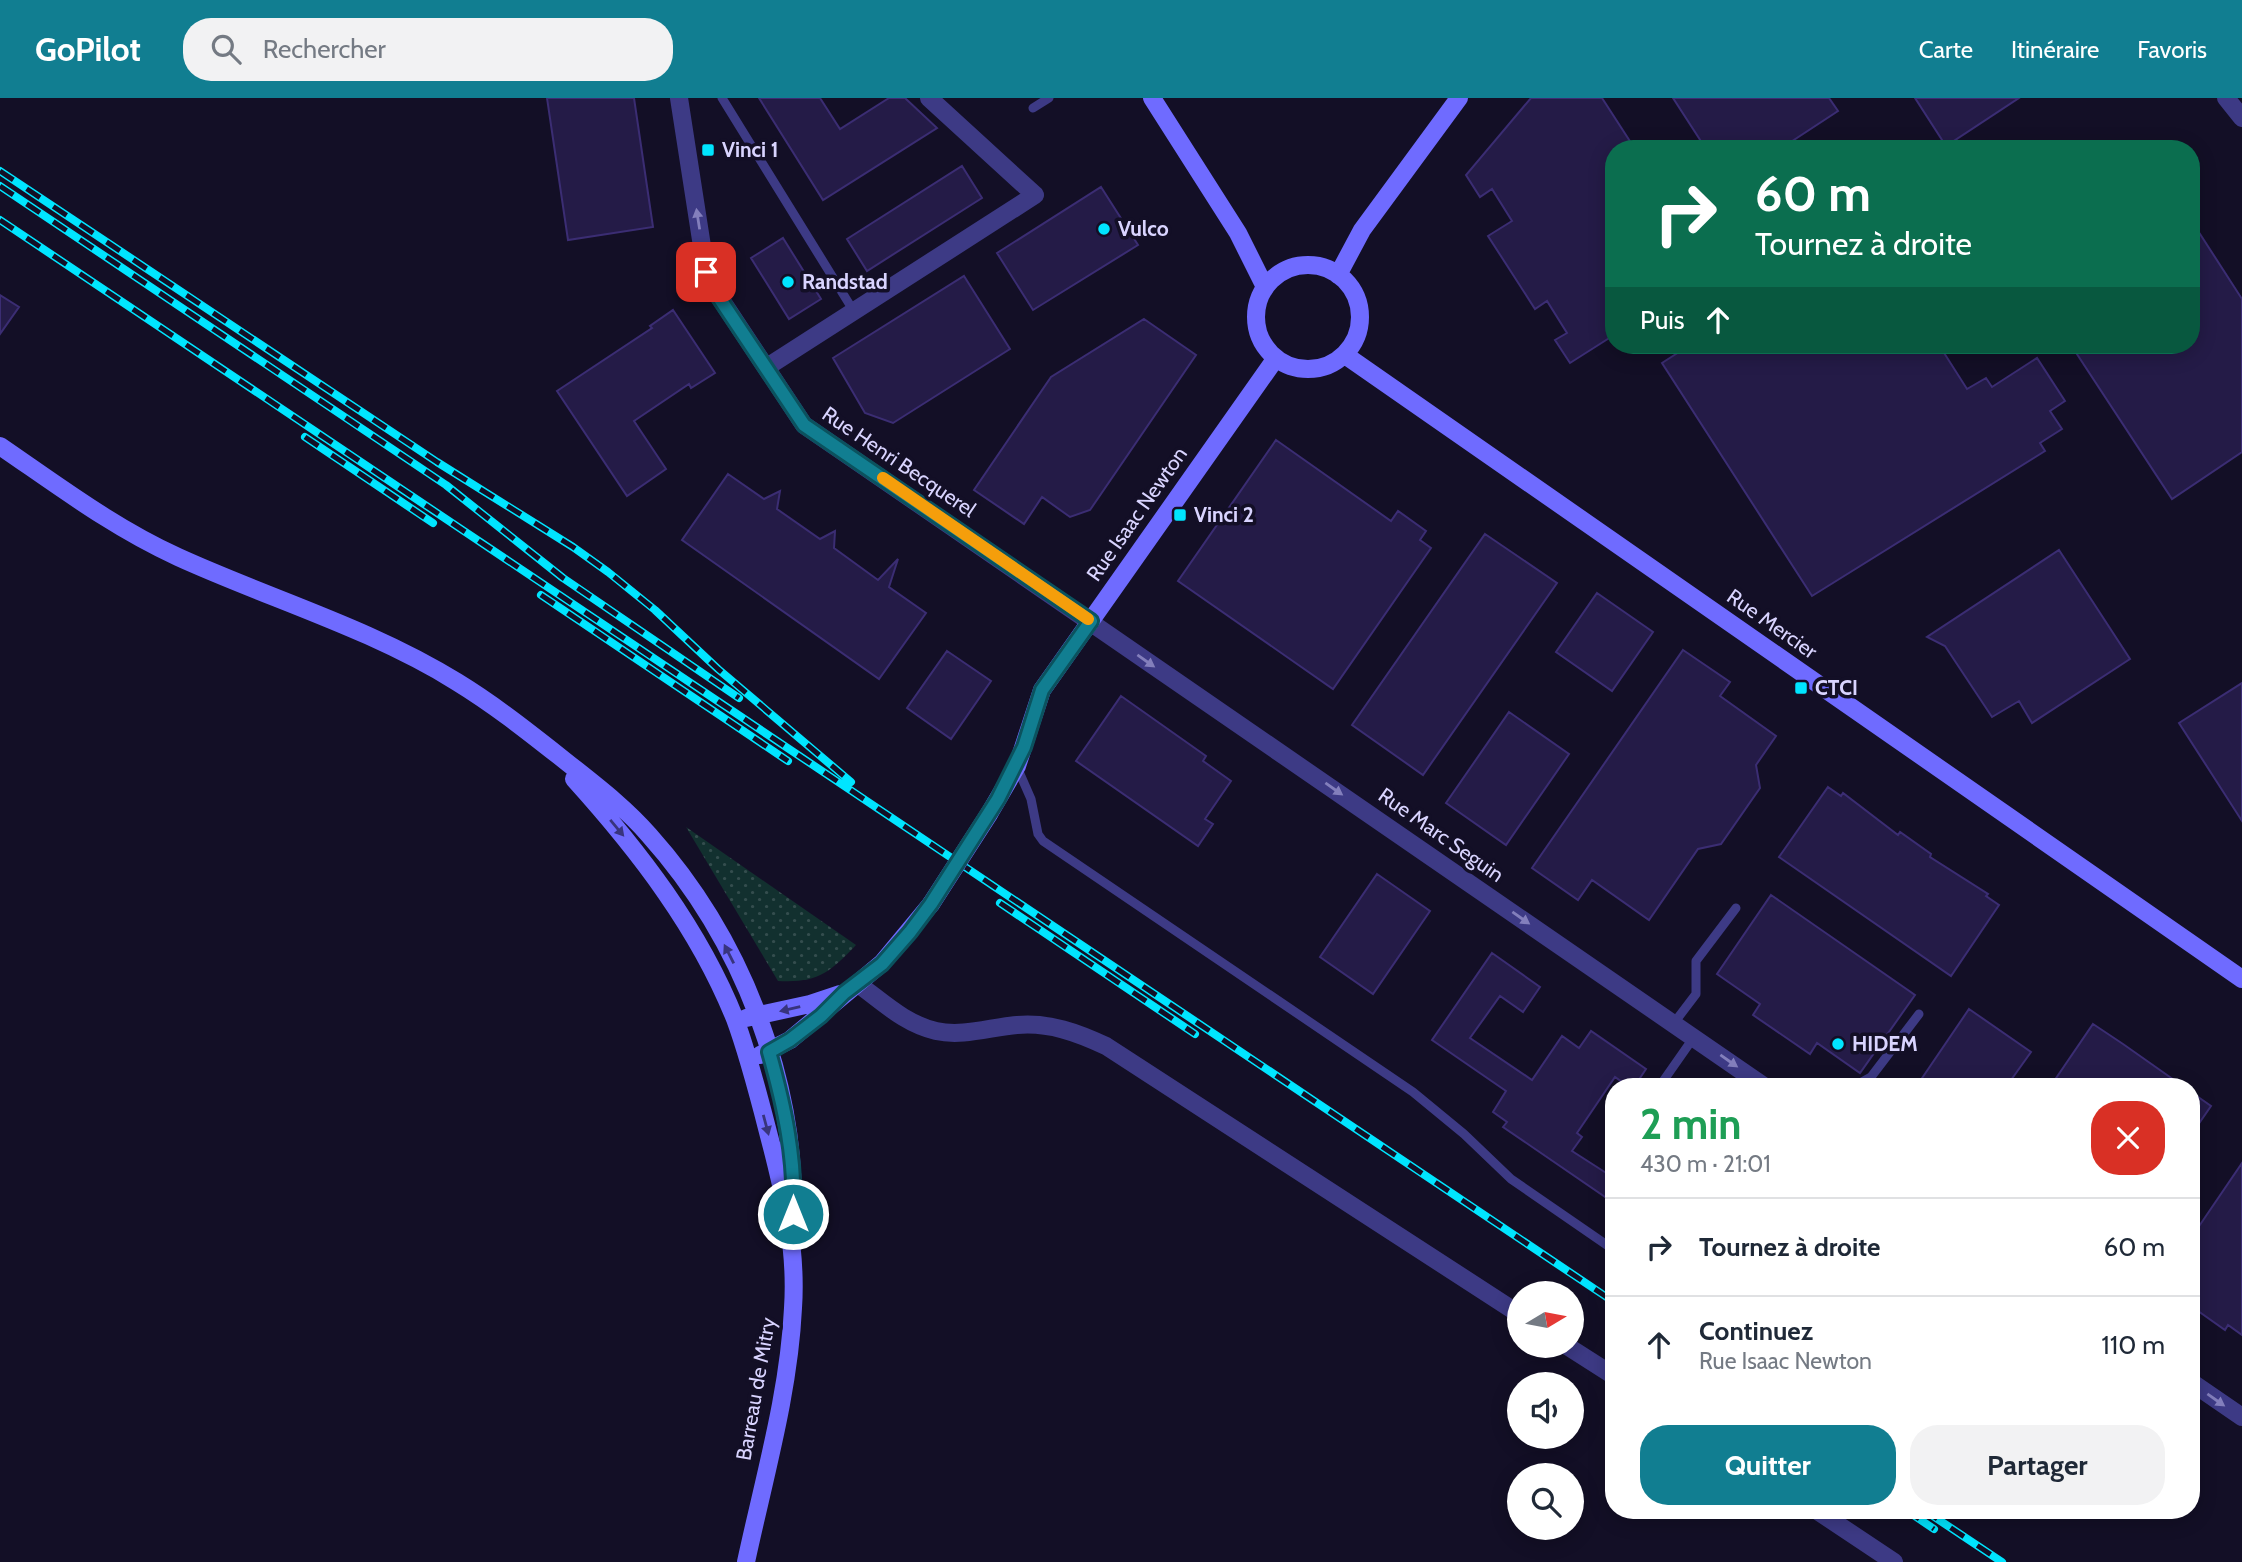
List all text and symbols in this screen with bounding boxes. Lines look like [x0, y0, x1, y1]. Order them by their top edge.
search box [183, 18, 673, 81]
text: GoPilot [35, 29, 141, 69]
icon: search [207, 30, 245, 68]
text: Rechercher [263, 33, 386, 65]
text: Carte [1919, 35, 1973, 64]
text: Itinéraire [2011, 35, 2099, 64]
text: Favoris [2137, 35, 2207, 64]
place label: Vinci 1 [722, 137, 779, 162]
marker: Vinci 1 [700, 142, 716, 158]
text: 60 m [1755, 164, 1871, 223]
icon: right [1640, 168, 1731, 259]
one-way arrow [692, 208, 703, 230]
place label: Vulco [1118, 216, 1169, 241]
marker: Vulco [1096, 221, 1112, 237]
text: Tournez à droite [1755, 224, 1972, 263]
pin [676, 242, 736, 302]
icon: arrive [687, 253, 725, 291]
place label: Randstad [802, 269, 888, 294]
marker: Randstad [780, 274, 796, 290]
icon: ahead [1699, 301, 1737, 339]
text: Puis [1640, 304, 1685, 336]
street label: Rue Henri Becquerel [818, 401, 981, 522]
street label: Rue Isaac Newton [1081, 442, 1192, 586]
place label: Vinci 2 [1194, 502, 1254, 527]
marker: Vinci 2 [1172, 507, 1188, 523]
street label: Rue Mercier [1722, 583, 1822, 664]
one-way arrow [1137, 654, 1155, 668]
place label: CTCI [1815, 675, 1858, 700]
marker: CTCI [1793, 680, 1809, 696]
street label: Rue Marc Seguin [1374, 782, 1509, 887]
one-way arrow [1324, 783, 1344, 796]
one-way arrow [609, 819, 624, 836]
one-way arrow [1512, 911, 1530, 925]
one-way arrow [723, 944, 734, 964]
one-way arrow [779, 1004, 801, 1015]
place label: HIDEM [1852, 1031, 1918, 1056]
marker: HIDEM [1830, 1036, 1846, 1052]
one-way arrow [1720, 1054, 1738, 1068]
text: 2 min [1640, 1098, 1741, 1150]
button: close [2091, 1101, 2165, 1175]
one-way arrow [762, 1115, 772, 1136]
text: 430 m · 21:01 [1640, 1150, 1771, 1178]
position arrow [756, 1177, 830, 1251]
icon: right [1640, 1228, 1678, 1266]
text: Tournez à droite [1699, 1231, 1881, 1263]
text: 60 m [2103, 1231, 2165, 1263]
north arrow [1507, 1281, 1584, 1358]
map controls [1507, 1281, 1584, 1540]
street label: Barreau de Mitry [731, 1315, 780, 1462]
text: Continuez [1699, 1315, 1813, 1347]
icon: ahead [1640, 1326, 1678, 1364]
text: 110 m [2101, 1329, 2165, 1361]
text: Rue Isaac Newton [1699, 1347, 1872, 1375]
button: sound [1507, 1372, 1584, 1449]
one-way arrow [2207, 1393, 2226, 1406]
button: Quitter [1640, 1425, 1896, 1505]
button: Partager [1910, 1425, 2165, 1505]
button: search [1507, 1463, 1584, 1540]

